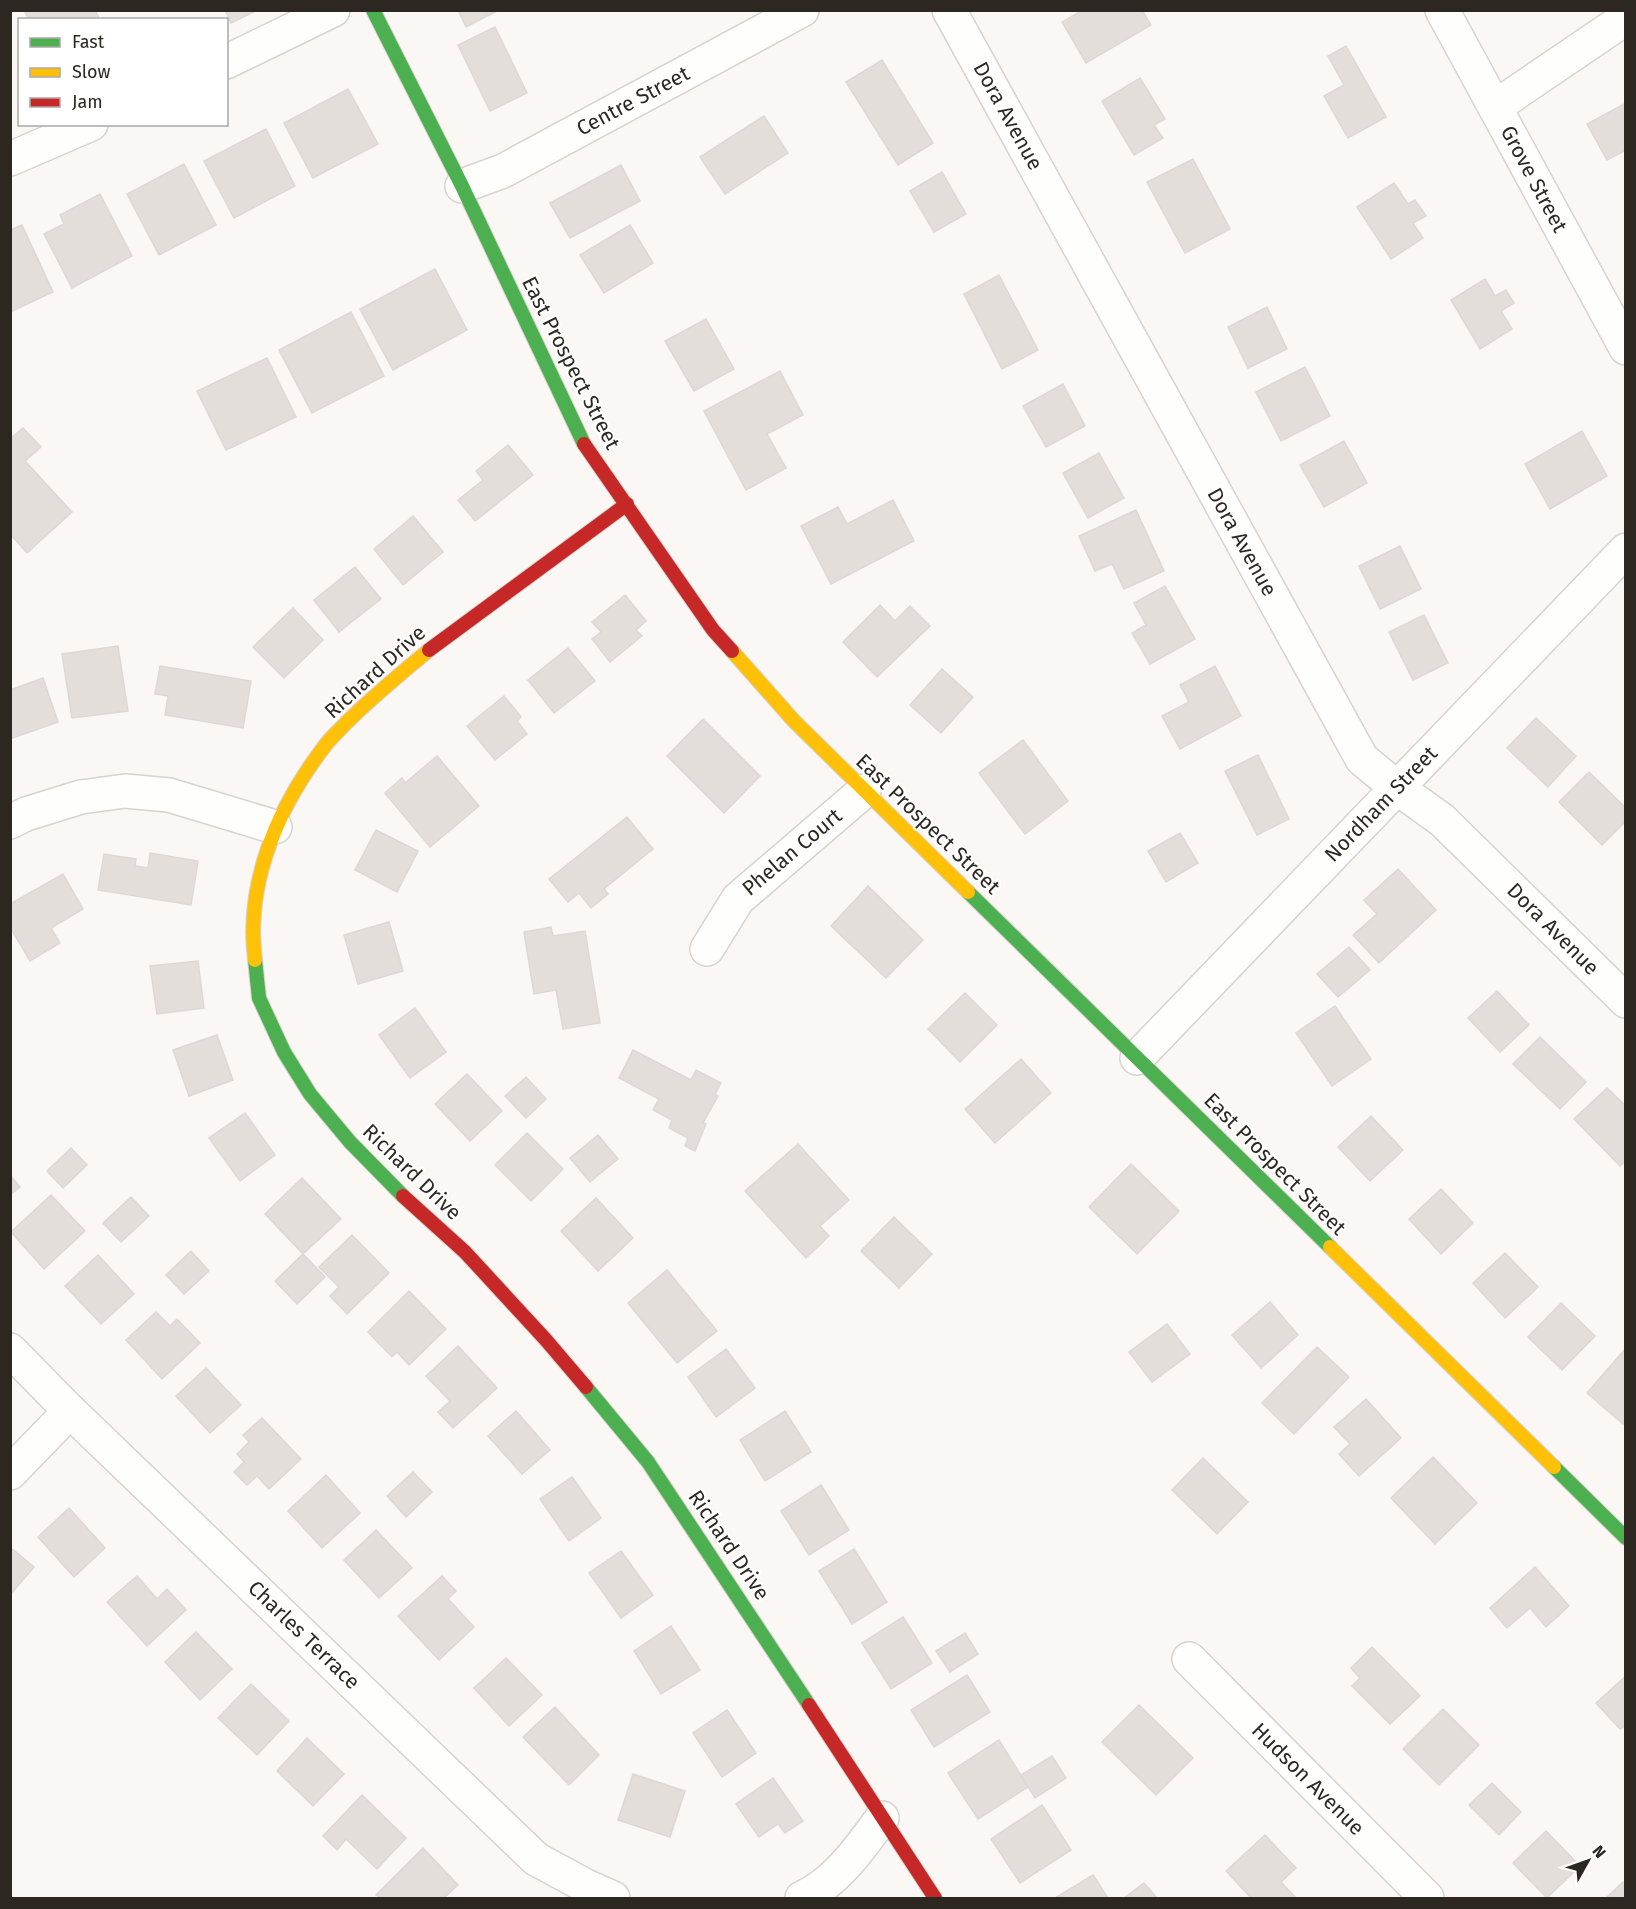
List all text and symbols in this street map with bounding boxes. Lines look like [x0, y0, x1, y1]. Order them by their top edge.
legend [18, 18, 228, 126]
text: Fast [72, 31, 105, 53]
street label: Dora Avenue [968, 57, 1048, 175]
street label: Centre Street [572, 60, 694, 142]
text: Slow [72, 61, 111, 83]
text: Jam [72, 91, 103, 113]
street label: Grove Street [1495, 121, 1573, 237]
street label: East Prospect Street [516, 272, 626, 454]
street label: Dora Avenue [1202, 483, 1282, 601]
street label: Richard Drive [319, 620, 431, 724]
street label: Nordham Street [1319, 740, 1443, 867]
street label: East Prospect Street [850, 748, 1006, 900]
street label: Phelan Court [737, 802, 848, 901]
street label: Dora Avenue [1501, 877, 1605, 981]
street label: East Prospect Street [1198, 1087, 1352, 1241]
street label: Richard Drive [357, 1118, 467, 1226]
street label: Richard Drive [683, 1485, 775, 1605]
street label: Charles Terrace [243, 1575, 365, 1695]
street label: Hudson Avenue [1246, 1717, 1370, 1841]
north arrow [1558, 1831, 1618, 1891]
text: N [1588, 1842, 1610, 1862]

